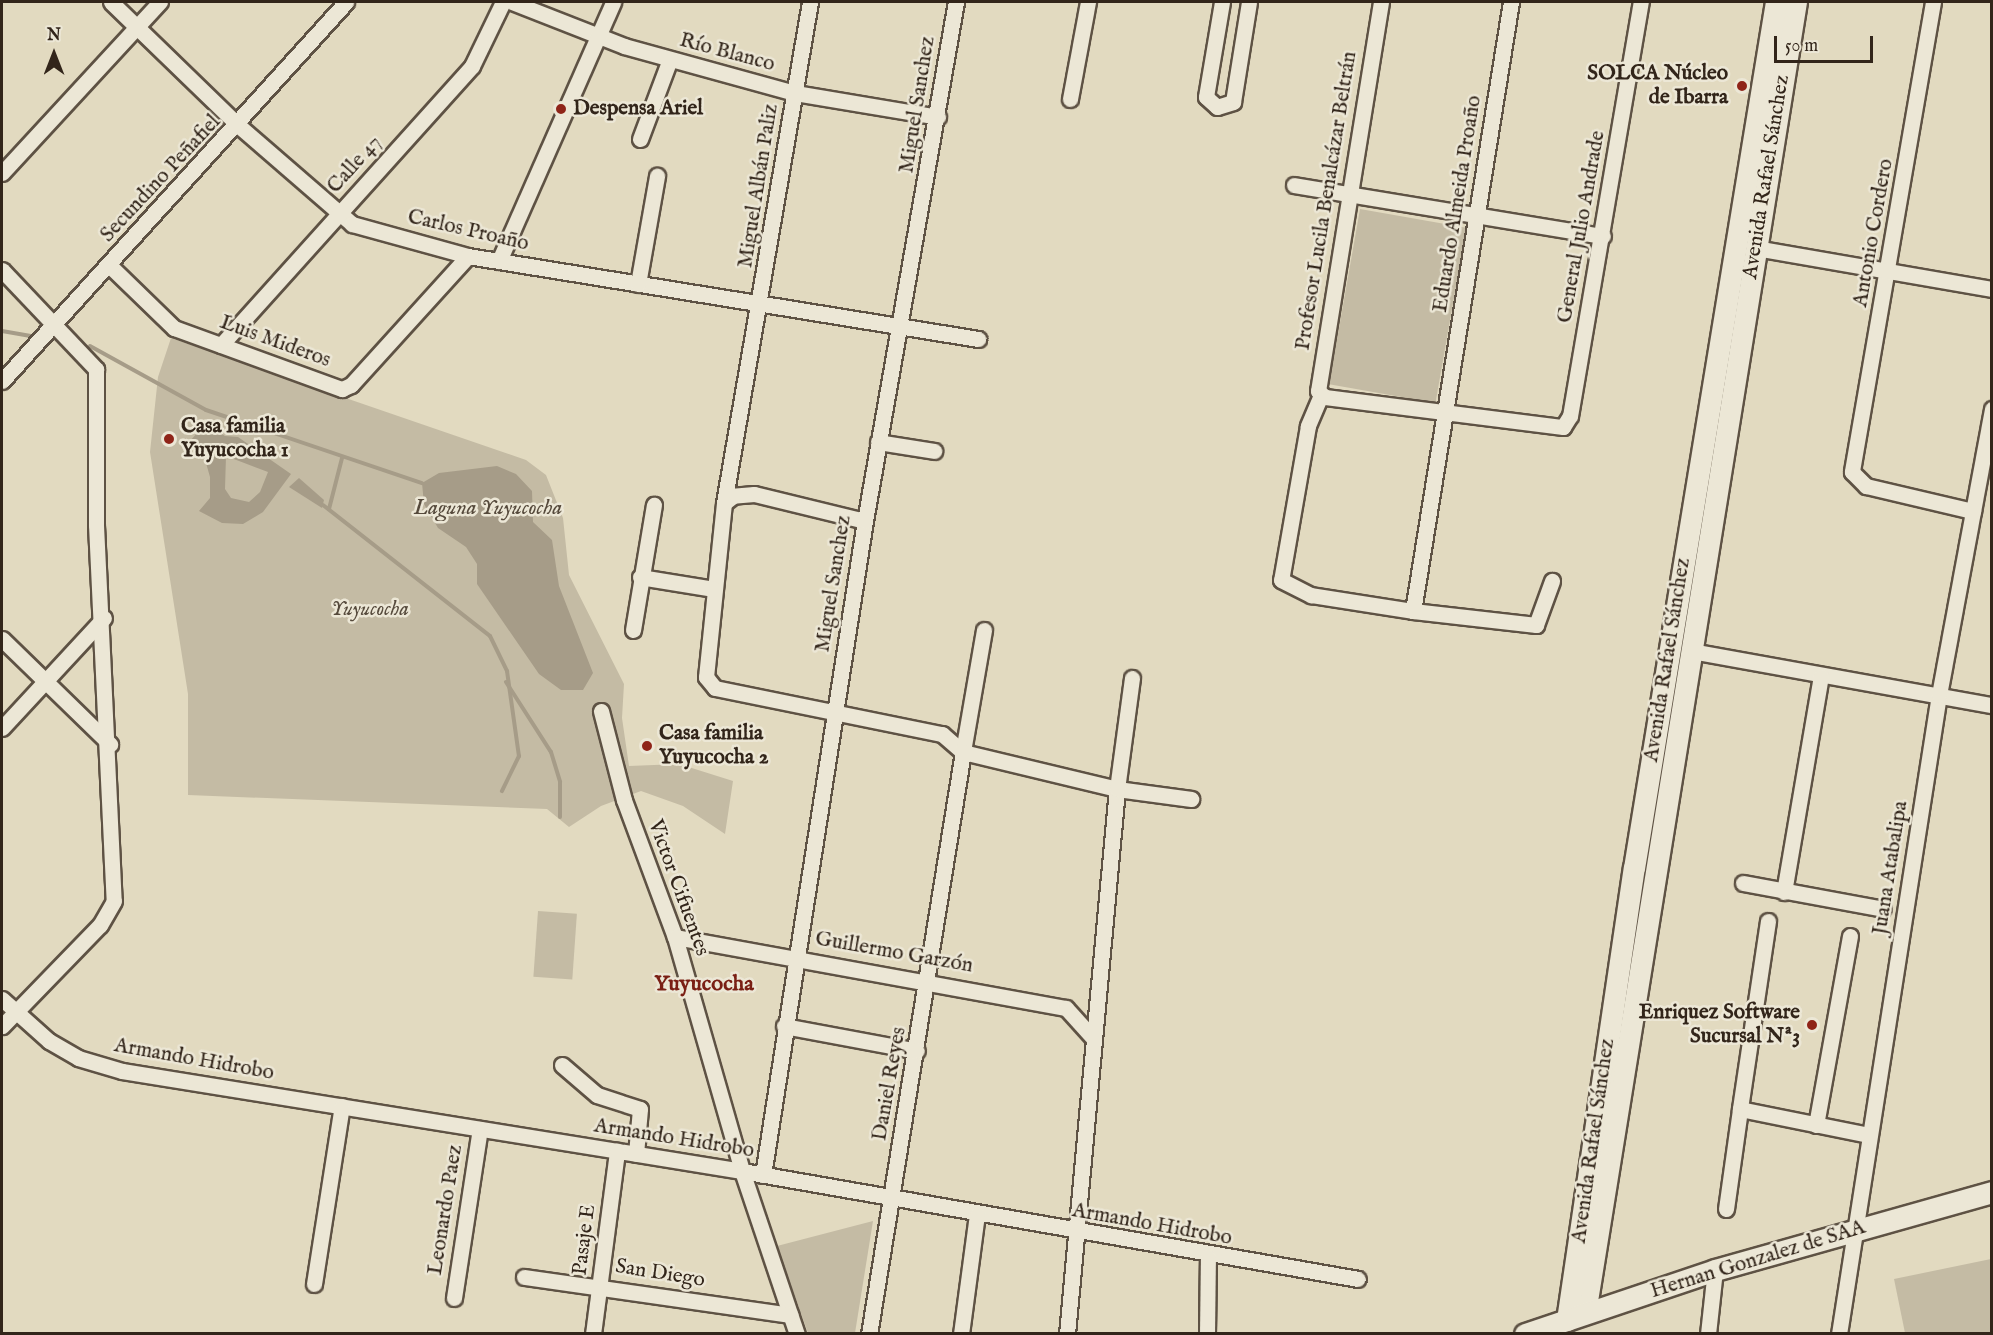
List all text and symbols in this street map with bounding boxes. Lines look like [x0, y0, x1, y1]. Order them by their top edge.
north arrow [24, 24, 84, 84]
scale bar [1777, 24, 1876, 62]
text: N [47, 26, 61, 46]
street label: Río Blanco [677, 28, 777, 78]
street label: Miguel Sanchez [895, 35, 941, 175]
text: 50 m [1785, 35, 1818, 58]
street label: Profesor Lucila Benalcázar Beltrán [1291, 50, 1363, 352]
place label: SOLCA Núcleo de Ibarra [1587, 61, 1728, 111]
street label: Avenida Rafael Sánchez [1738, 73, 1796, 281]
marker: SOLCA Núcleo de Ibarra [1733, 77, 1751, 95]
street label: Eduardo Almeida Proaño [1428, 94, 1488, 314]
place label: Despensa Ariel [573, 96, 703, 122]
marker: Despensa Ariel [554, 102, 568, 116]
street label: Miguel Albán Paliz [734, 102, 784, 270]
street label: Secundino Peñafiel [96, 110, 226, 248]
street label: General Julio Andrade [1553, 129, 1611, 325]
street label: Calle 47 [322, 131, 388, 199]
street label: Antonio Cordero [1849, 157, 1899, 309]
street label: Carlos Proaño [405, 205, 531, 257]
street label: Luis Mideros [216, 310, 334, 374]
place label: Casa familia Yuyucocha 1 [181, 414, 288, 464]
marker: Casa familia Yuyucocha 1 [162, 432, 176, 446]
water label: Laguna Yuyucocha [414, 496, 562, 522]
street label: Miguel Sanchez [811, 514, 857, 654]
street label: Avenida Rafael Sánchez [1639, 556, 1697, 764]
park label: Yuyucocha [331, 597, 409, 623]
place label: Casa familia Yuyucocha 2 [659, 721, 769, 771]
marker: Casa familia Yuyucocha 2 [640, 739, 654, 753]
street label: Juana Atabalipa [1868, 799, 1914, 937]
street label: Victor Cifuentes [642, 816, 714, 960]
street label: Guillermo Garzón [813, 927, 975, 979]
district label: Yuyucocha [654, 972, 754, 998]
place label: Enriquez Software Sucursal Nª3 [1639, 1000, 1800, 1050]
marker: Enriquez Software Sucursal Nª3 [1805, 1018, 1819, 1032]
street label: Daniel Reyes [868, 1025, 912, 1143]
street label: Armando Hidrobo [112, 1034, 276, 1086]
street label: Avenida Rafael Sánchez [1567, 1037, 1621, 1245]
street label: Armando Hidrobo [592, 1114, 756, 1164]
street label: Leonardo Paez [423, 1143, 469, 1277]
street label: Armando Hidrobo [1070, 1199, 1234, 1251]
street label: Pasaje E [568, 1203, 602, 1277]
street label: Hernan Gonzalez de SAA [1648, 1215, 1868, 1305]
street label: San Diego [613, 1254, 707, 1294]

